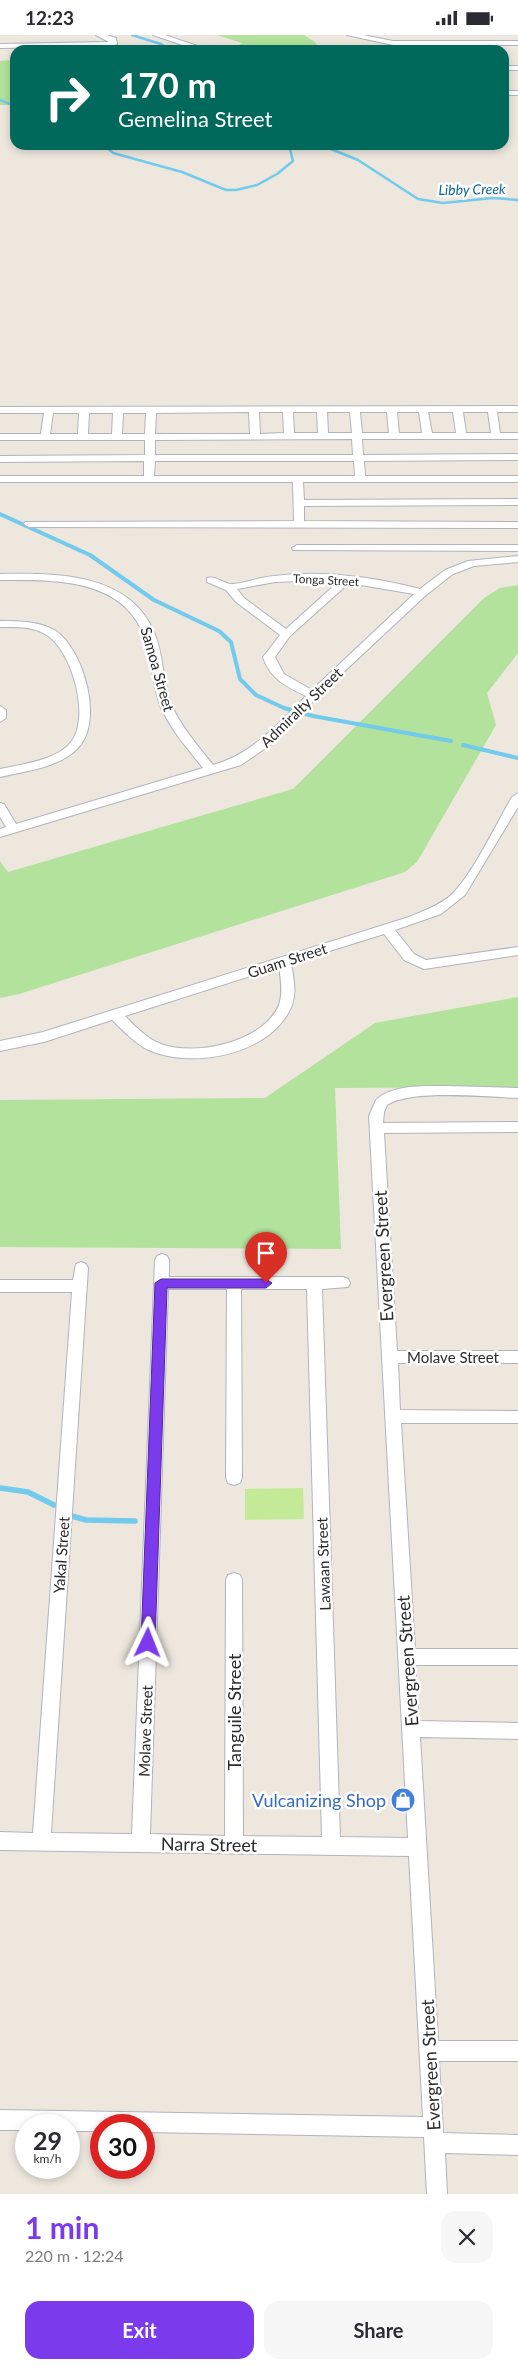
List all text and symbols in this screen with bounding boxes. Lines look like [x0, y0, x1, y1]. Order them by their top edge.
text: 12:23 [25, 6, 74, 29]
text: 170 m [118, 63, 217, 105]
icon: right [35, 65, 100, 130]
text: Gemelina Street [118, 105, 273, 132]
water label: Libby Creek [438, 180, 506, 198]
street label: Tonga Street [293, 571, 360, 589]
street label: Samoa Street [137, 625, 179, 714]
street label: Admiralty Street [256, 663, 346, 751]
street label: Guam Street [245, 939, 330, 981]
street label: Evergreen Street [369, 1189, 397, 1322]
pin [245, 1232, 287, 1283]
icon: arrive [252, 1239, 280, 1267]
street label: Molave Street [407, 1348, 500, 1366]
street label: Yakal Street [49, 1515, 73, 1594]
street label: Lawaan Street [312, 1516, 334, 1611]
street label: Evergreen Street [391, 1594, 423, 1727]
position arrow [121, 1616, 173, 1668]
street label: Tanguile Street [223, 1653, 245, 1771]
street label: Molave Street [134, 1684, 156, 1777]
shop icon: Vulcanizing Shop [390, 1787, 416, 1813]
place label: Vulcanizing Shop [252, 1789, 386, 1811]
street label: Narra Street [161, 1832, 258, 1856]
street label: Evergreen Street [416, 1998, 444, 2131]
speed limit sign: 30 [90, 2114, 155, 2179]
text: 29 [33, 2125, 62, 2155]
text: km/h [33, 2151, 62, 2166]
text: 1 min [25, 2209, 99, 2245]
button: close [441, 2211, 493, 2263]
text: 220 m · 12:24 [25, 2246, 124, 2265]
button: Exit [25, 2301, 254, 2359]
button: Share [264, 2301, 493, 2359]

